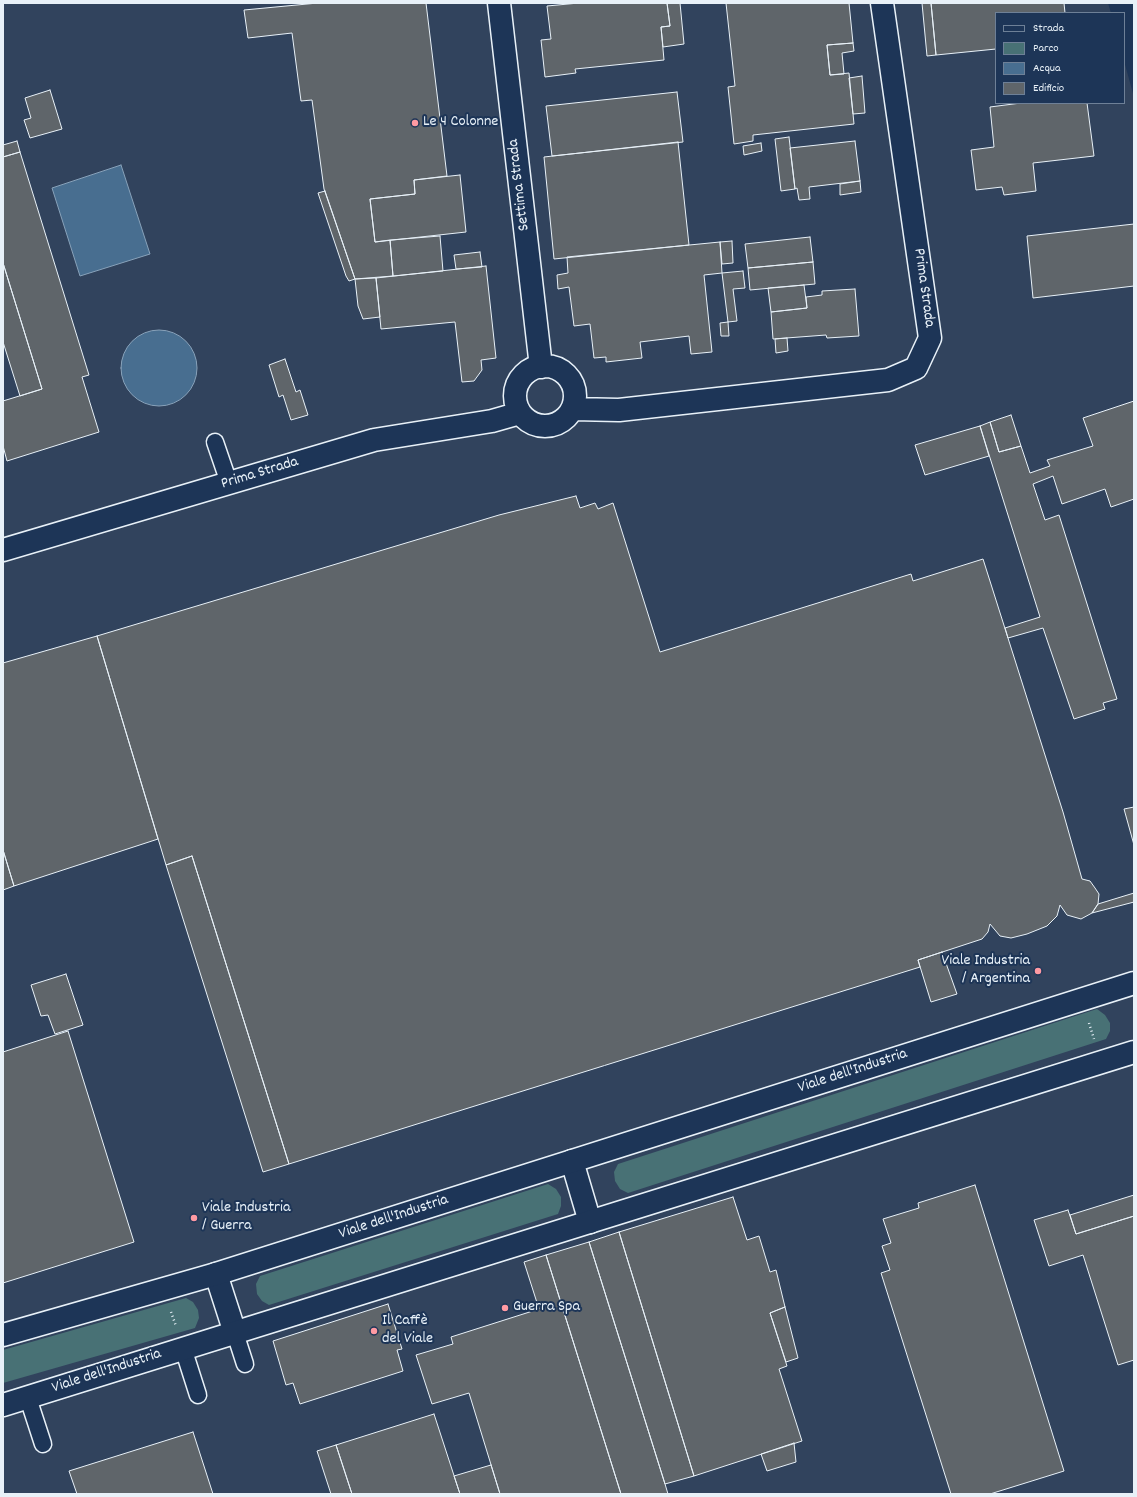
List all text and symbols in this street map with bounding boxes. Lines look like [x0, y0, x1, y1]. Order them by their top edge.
legend [995, 12, 1125, 104]
text: Strada [1033, 20, 1064, 37]
text: Parco [1033, 40, 1059, 57]
text: Acqua [1033, 60, 1061, 77]
text: Edificio [1033, 80, 1064, 97]
place label: Le 4 Colonne [423, 113, 498, 133]
marker: Le 4 Colonne [410, 118, 420, 128]
street label: Settima Strada [505, 138, 535, 232]
street label: Prima Strada [908, 247, 938, 329]
street label: Prima Strada [219, 453, 301, 495]
place label: Viale Industria / Argentina [942, 952, 1030, 990]
marker: Viale Industria / Argentina [1033, 966, 1043, 976]
street label: Viale dell'Industria [796, 1045, 910, 1099]
street label: Viale dell'Industria [337, 1191, 451, 1245]
place label: Viale Industria / Guerra [202, 1199, 290, 1237]
marker: Viale Industria / Guerra [189, 1213, 199, 1223]
place label: Guerra Spa [513, 1298, 580, 1318]
marker: Guerra Spa [500, 1303, 510, 1313]
place label: Il Caffè del Viale [382, 1312, 433, 1350]
marker: Il Caffè del Viale [369, 1326, 379, 1336]
street label: Viale dell'Industria [50, 1345, 164, 1399]

